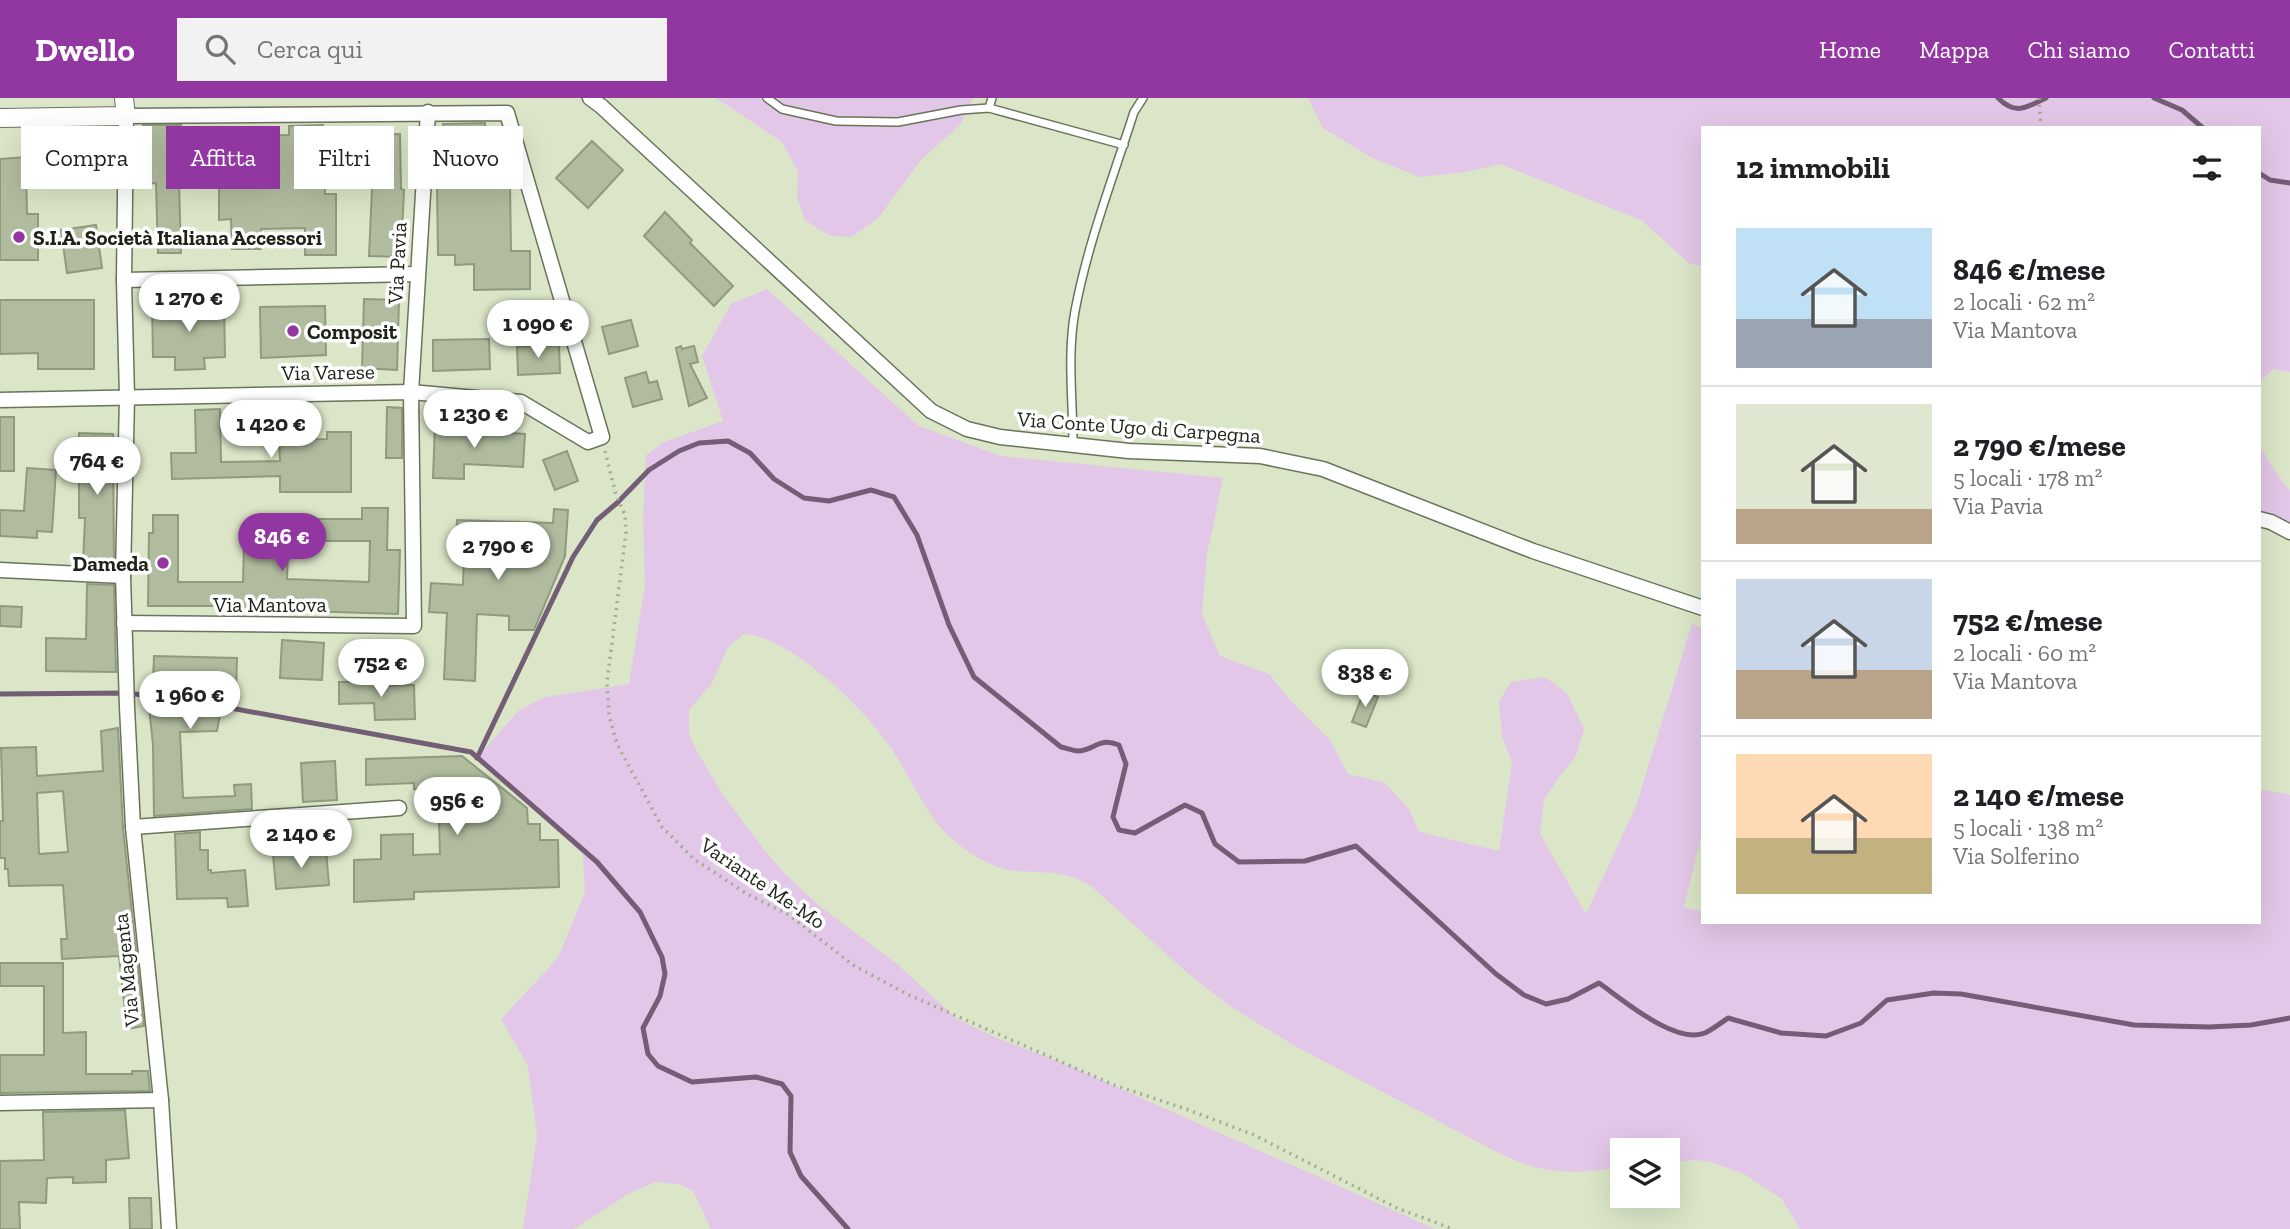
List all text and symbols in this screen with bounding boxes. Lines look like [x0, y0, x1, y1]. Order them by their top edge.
search box [177, 18, 667, 81]
text: Dwello [35, 30, 135, 69]
icon: search [201, 30, 239, 68]
text: Cerca qui [257, 33, 363, 65]
text: Home [1819, 35, 1881, 64]
text: Mappa [1919, 35, 1989, 64]
text: Chi siamo [2027, 35, 2130, 64]
text: Contatti [2168, 35, 2255, 64]
chip: Compra [21, 126, 152, 189]
chip: Affitta [166, 126, 280, 189]
chip: Filtri [294, 126, 394, 189]
chip: Nuovo [408, 126, 523, 189]
icon: filters [2188, 149, 2226, 187]
text: 12 immobili [1736, 150, 1890, 186]
street label: Via Pavia [382, 221, 412, 306]
place label: S.I.A. Società Italiana Accessori [33, 225, 322, 250]
marker: S.I.A. Società Italiana Accessori [11, 229, 27, 245]
text: 846 €/mese [1953, 252, 2105, 288]
icon: home [1792, 256, 1876, 340]
pin: 1 270 € [124, 274, 254, 334]
text: 1 270 € [155, 283, 223, 311]
text: 2 locali · 62 m² [1953, 288, 2095, 316]
pin: 1 090 € [473, 300, 603, 360]
text: 1 090 € [503, 309, 573, 337]
text: Via Mantova [1953, 316, 2077, 344]
place label: Composit [307, 319, 398, 344]
marker: Composit [285, 323, 301, 339]
street label: Via Varese [280, 359, 375, 385]
pin: 1 230 € [409, 390, 539, 450]
text: 1 230 € [439, 399, 509, 427]
pin: 1 420 € [206, 400, 336, 460]
street label: Via Conte Ugo di Carpegna [1015, 406, 1262, 448]
text: 1 420 € [236, 409, 306, 437]
text: 2 790 €/mese [1953, 428, 2126, 464]
icon: home [1792, 432, 1876, 516]
pin: 764 € [48, 438, 146, 497]
text: 764 € [70, 446, 124, 474]
text: 5 locali · 178 m² [1953, 464, 2102, 492]
text: Via Pavia [1953, 492, 2043, 520]
pin: 846 € [233, 514, 331, 573]
text: 846 € [254, 522, 310, 550]
pin: 2 790 € [433, 522, 563, 582]
text: 2 790 € [462, 531, 534, 559]
place label: Dameda [73, 551, 149, 576]
marker: Dameda [155, 555, 171, 571]
street label: Via Mantova [212, 592, 327, 617]
text: 752 €/mese [1953, 603, 2102, 639]
icon: home [1792, 607, 1876, 691]
text: 2 locali · 60 m² [1953, 639, 2096, 667]
pin: 752 € [332, 640, 430, 699]
text: 752 € [354, 648, 408, 676]
pin: 838 € [1316, 650, 1414, 709]
text: 838 € [1338, 658, 1392, 686]
text: Via Mantova [1953, 667, 2077, 695]
pin: 1 960 € [125, 672, 255, 731]
text: 1 960 € [155, 680, 225, 708]
pin: 956 € [408, 778, 506, 837]
text: 2 140 €/mese [1953, 778, 2124, 814]
icon: home [1792, 782, 1876, 866]
text: 956 € [430, 786, 484, 814]
pin: 2 140 € [236, 810, 366, 870]
text: 5 locali · 138 m² [1953, 814, 2103, 842]
text: 2 140 € [266, 819, 336, 847]
street label: Variante Me-Mo [695, 831, 830, 934]
text: Via Solferino [1953, 842, 2079, 870]
street label: Via Magenta [108, 912, 144, 1029]
map controls [1610, 1138, 1680, 1208]
button: layers [1610, 1138, 1680, 1208]

